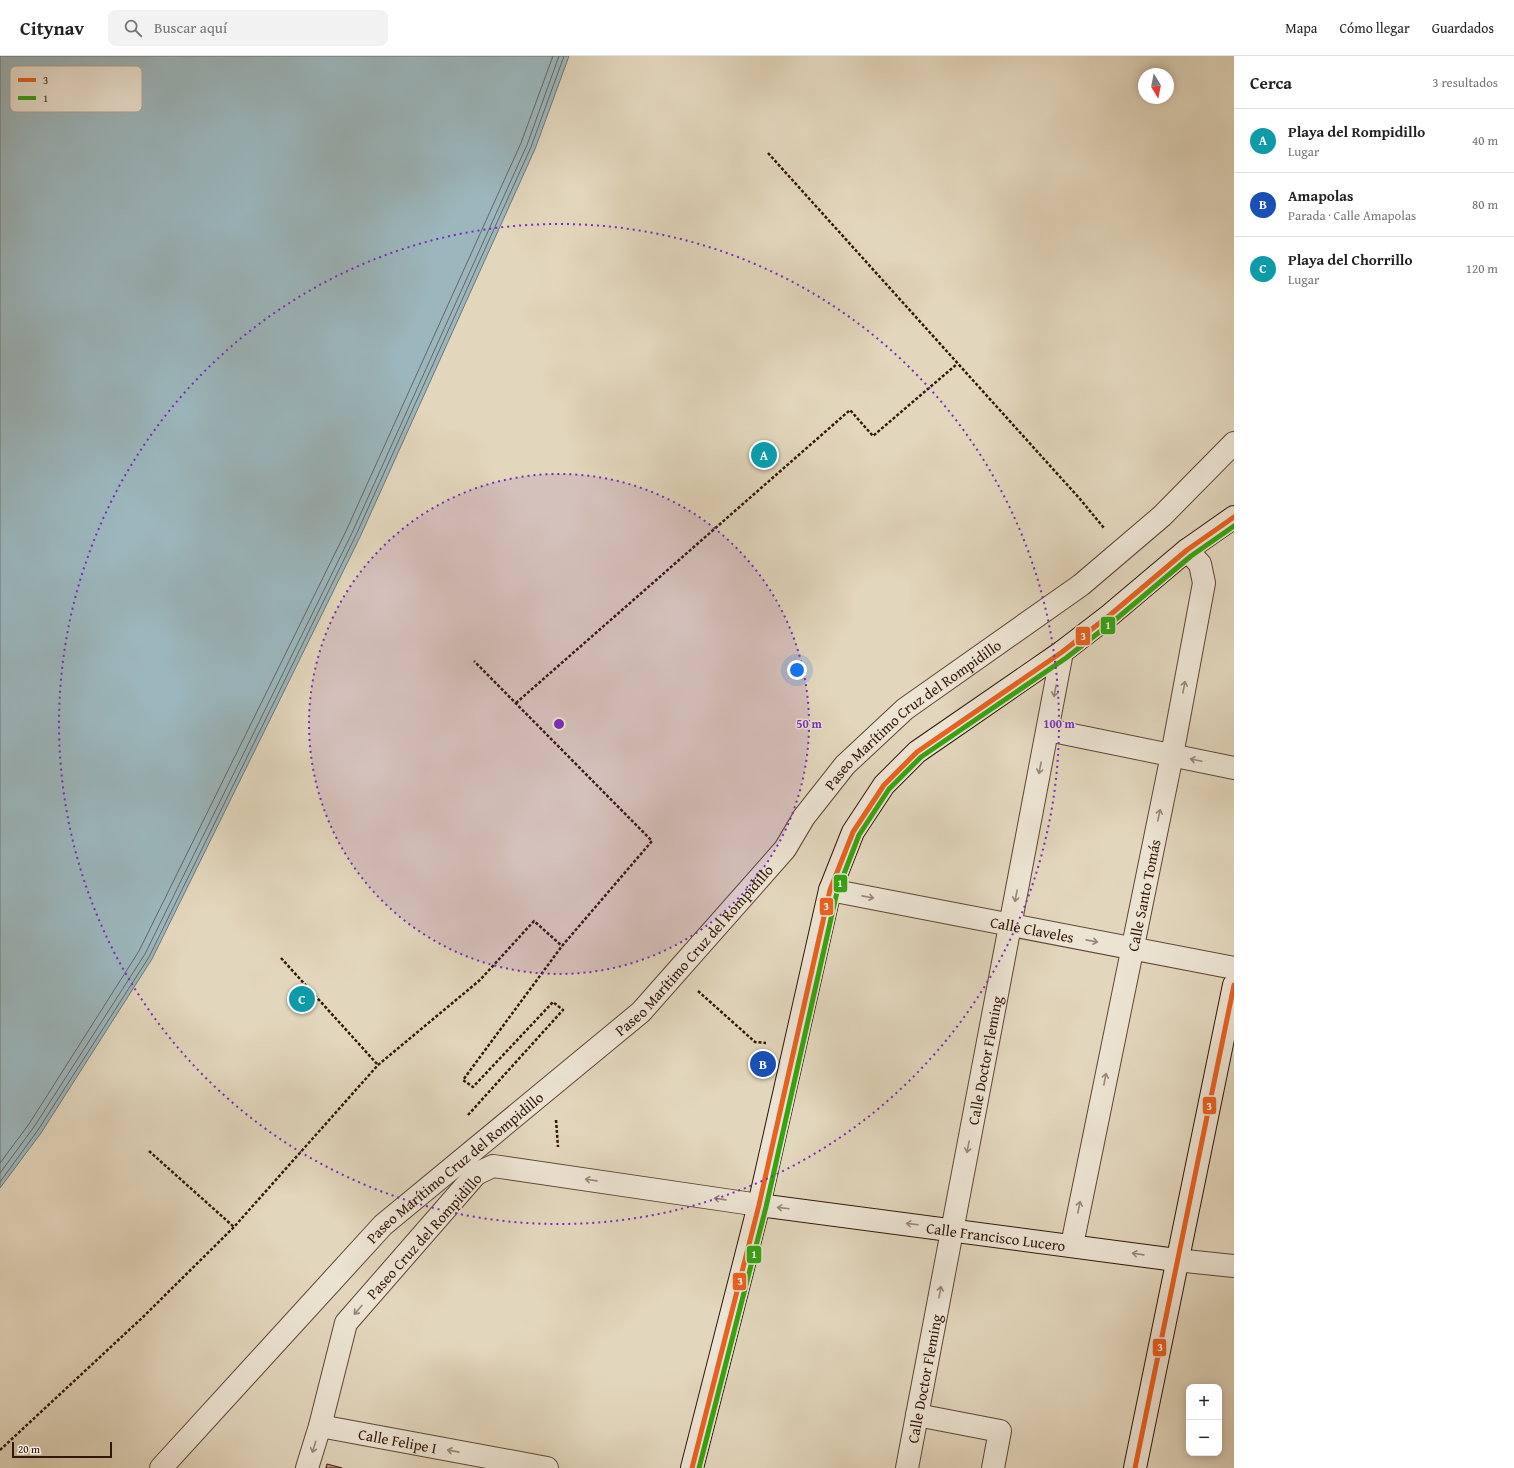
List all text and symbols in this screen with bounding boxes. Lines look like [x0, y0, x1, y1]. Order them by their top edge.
search box [108, 10, 388, 46]
text: Citynav [20, 14, 84, 42]
icon: search [122, 17, 144, 39]
text: Buscar aquí [154, 17, 227, 38]
text: Mapa [1285, 18, 1317, 38]
text: Cómo llegar [1339, 18, 1410, 38]
text: Guardados [1432, 18, 1494, 38]
legend [10, 66, 142, 112]
north arrow [1138, 68, 1174, 104]
text: Cerca [1250, 70, 1292, 95]
text: 3 [43, 72, 48, 88]
text: 3 resultados [1432, 73, 1498, 92]
text: 1 [43, 90, 48, 106]
text: Playa del Rompidillo [1288, 121, 1425, 142]
text: A [1259, 131, 1267, 150]
text: 40 m [1472, 131, 1498, 150]
text: Lugar [1288, 142, 1319, 161]
text: Amapolas [1288, 185, 1353, 206]
text: B [1259, 195, 1267, 214]
text: 80 m [1472, 195, 1498, 214]
text: Parada · Calle Amapolas [1288, 206, 1416, 225]
text: Playa del Chorrillo [1288, 249, 1413, 270]
text: C [1259, 259, 1267, 278]
text: 120 m [1466, 259, 1498, 278]
text: Lugar [1288, 270, 1319, 289]
pin: A [751, 440, 777, 470]
line badge: 1 [1100, 616, 1116, 635]
text: 1 [1105, 617, 1111, 633]
line badge: 3 [1075, 626, 1091, 646]
text: 3 [1080, 628, 1086, 644]
street label: Paseo Marítimo Cruz del Rompidillo [819, 634, 1006, 794]
your location [787, 660, 807, 680]
one-way arrow [1181, 681, 1189, 694]
one-way arrow [1051, 684, 1059, 697]
text: 50 m [796, 715, 822, 732]
text: 100 m [1043, 715, 1076, 732]
centre of rings [552, 717, 566, 731]
one-way arrow [1190, 755, 1203, 763]
one-way arrow [1036, 761, 1044, 774]
one-way arrow [1156, 809, 1164, 822]
street label: Calle Santo Tomás [1122, 837, 1165, 953]
street label: Paseo Marítimo Cruz del Rompidillo [610, 859, 778, 1040]
line badge: 1 [833, 874, 848, 893]
text: 1 [837, 875, 843, 891]
one-way arrow [1011, 889, 1019, 902]
one-way arrow [862, 894, 875, 902]
line badge: 3 [819, 897, 834, 916]
text: 3 [823, 898, 829, 914]
street label: Calle Claveles [989, 911, 1076, 947]
one-way arrow [1085, 937, 1098, 945]
pin: C [289, 984, 315, 1014]
street label: Calle Doctor Fleming [962, 993, 1007, 1127]
pin: B [750, 1049, 776, 1079]
one-way arrow [1101, 1073, 1109, 1086]
street label: Paseo Marítimo Cruz del Rompidillo [361, 1086, 548, 1248]
line badge: 3 [1202, 1096, 1217, 1115]
text: 3 [1206, 1098, 1212, 1114]
one-way arrow [964, 1140, 972, 1153]
street label: Paseo Cruz del Rompidillo [362, 1168, 487, 1304]
one-way arrow [585, 1176, 598, 1184]
one-way arrow [714, 1195, 727, 1203]
one-way arrow [1076, 1201, 1084, 1214]
one-way arrow [777, 1204, 790, 1212]
street label: Calle Francisco Lucero [925, 1217, 1067, 1256]
one-way arrow [906, 1220, 919, 1228]
line badge: 1 [746, 1245, 762, 1264]
text: 1 [751, 1246, 757, 1262]
one-way arrow [1132, 1250, 1145, 1258]
line badge: 3 [732, 1272, 747, 1291]
text: 3 [737, 1273, 743, 1289]
one-way arrow [937, 1286, 945, 1299]
one-way arrow [353, 1304, 362, 1315]
street label: Calle Doctor Fleming [901, 1312, 947, 1445]
line badge: 3 [1152, 1338, 1167, 1357]
text: 3 [1157, 1339, 1163, 1355]
map controls [1186, 1384, 1222, 1456]
button: + [1186, 1384, 1222, 1420]
button: − [1186, 1420, 1222, 1456]
street label: Calle Felipe I [357, 1423, 439, 1458]
scale bar [12, 1440, 112, 1459]
text: 20 m [18, 1441, 40, 1457]
one-way arrow [309, 1441, 317, 1453]
one-way arrow [447, 1446, 460, 1454]

